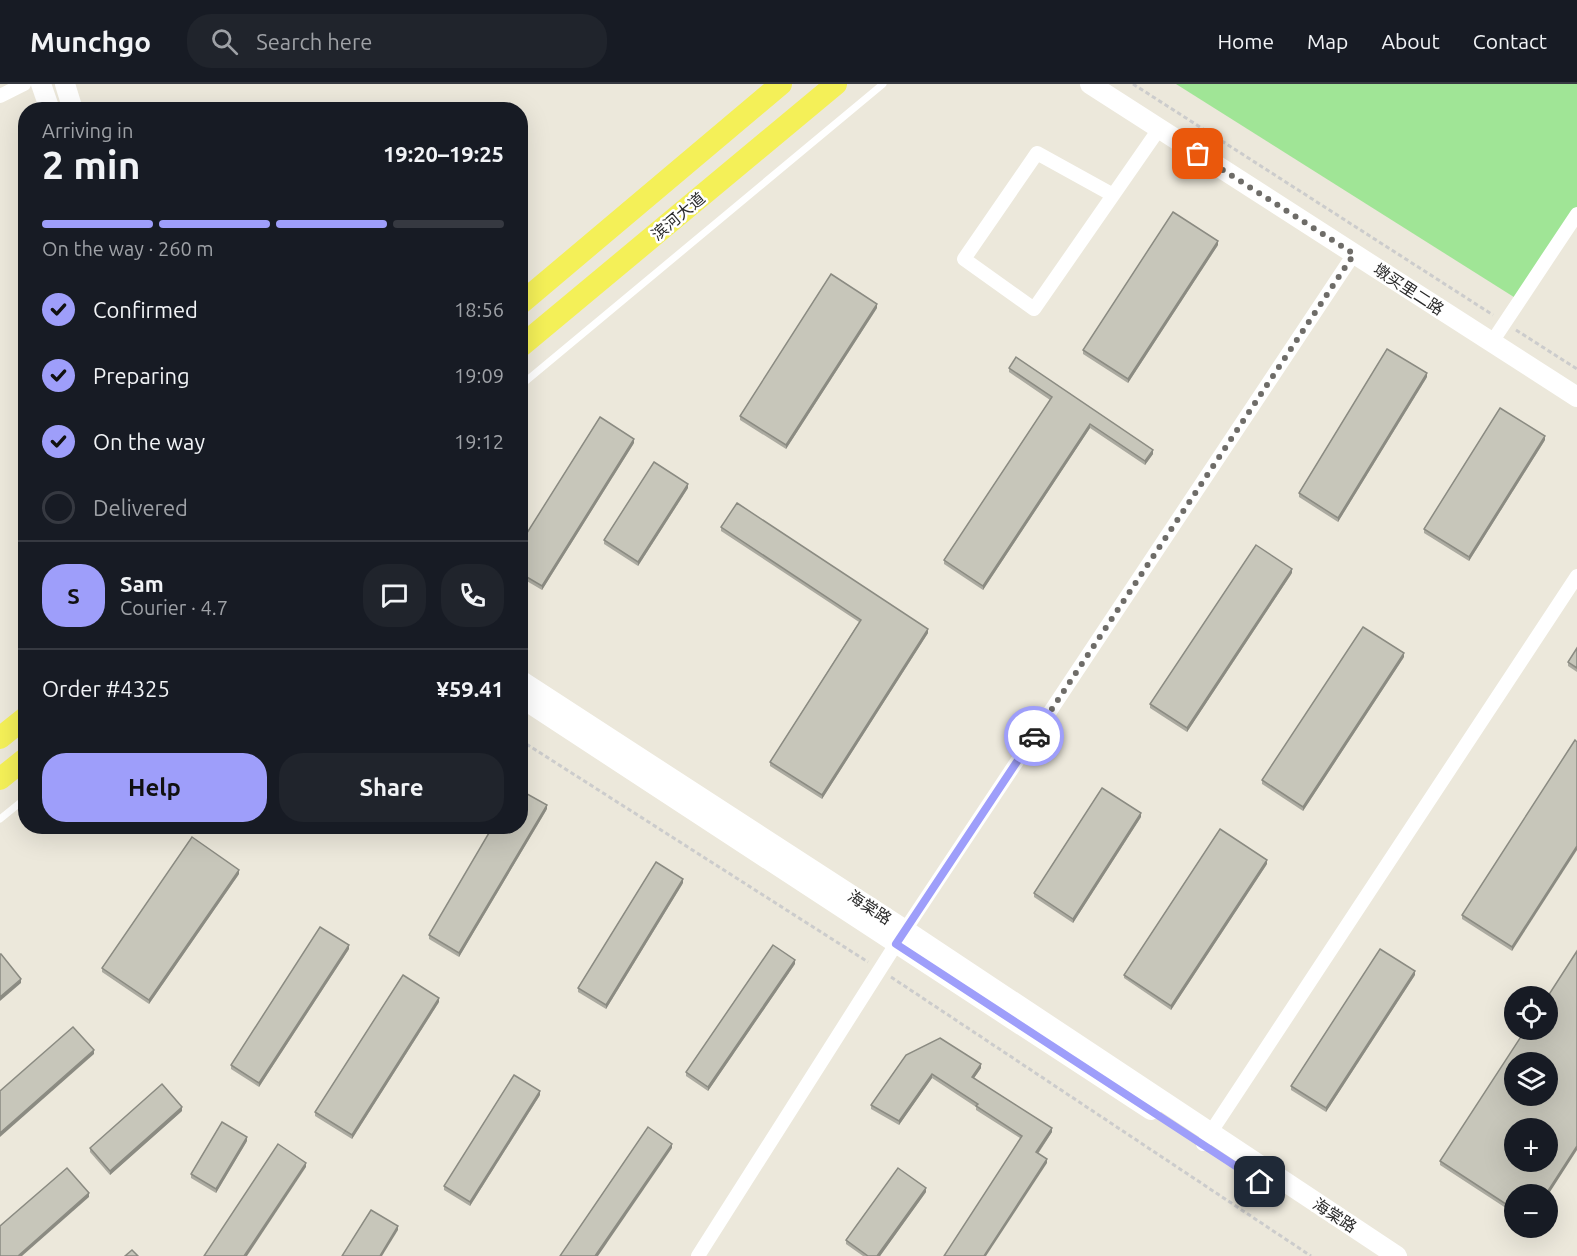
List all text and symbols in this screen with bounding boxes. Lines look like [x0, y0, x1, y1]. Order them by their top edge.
search box [187, 14, 607, 68]
icon: search [208, 25, 241, 58]
text: Munchgo [30, 26, 151, 57]
text: Search here [256, 29, 372, 54]
text: Home [1217, 29, 1274, 53]
text: Map [1307, 29, 1348, 53]
text: About [1381, 29, 1440, 53]
text: Contact [1473, 29, 1547, 53]
text: Arriving in [42, 119, 133, 142]
pin [1172, 128, 1223, 179]
icon: bag [1181, 137, 1214, 170]
text: 19:20–19:25 [383, 141, 504, 166]
text: 2 min [42, 143, 141, 186]
street label: 滨河大道 [648, 189, 708, 243]
text: On the way · 260 m [42, 237, 214, 260]
street label: 墩买里二路 [1371, 260, 1447, 318]
icon: check [42, 293, 75, 326]
text: Confirmed [93, 297, 198, 322]
text: 18:56 [454, 298, 504, 321]
icon: check [42, 359, 75, 392]
text: Preparing [93, 363, 190, 388]
text: 19:09 [454, 364, 504, 387]
icon: check [42, 425, 75, 458]
text: On the way [93, 429, 205, 454]
text: 19:12 [454, 430, 504, 453]
text: Delivered [93, 495, 188, 520]
button: chat [363, 564, 426, 627]
button: phone [441, 564, 504, 627]
text: Sam [120, 571, 164, 596]
text: S [67, 583, 80, 608]
text: Courier · 4.7 [120, 596, 228, 619]
text: Order #4325 [42, 676, 170, 701]
text: ¥59.41 [437, 676, 504, 701]
courier [1004, 706, 1064, 766]
icon: car [1018, 720, 1051, 753]
button: Help [42, 753, 267, 822]
button: Share [279, 753, 504, 822]
street label: 海棠路 [845, 886, 895, 928]
map controls [1504, 986, 1558, 1238]
button: locate [1504, 986, 1558, 1040]
button: layers [1504, 1052, 1558, 1106]
button: + [1504, 1118, 1558, 1172]
pin [1234, 1156, 1285, 1207]
icon: home [1243, 1165, 1276, 1198]
button: − [1504, 1184, 1558, 1238]
street label: 海棠路 [1310, 1194, 1360, 1236]

